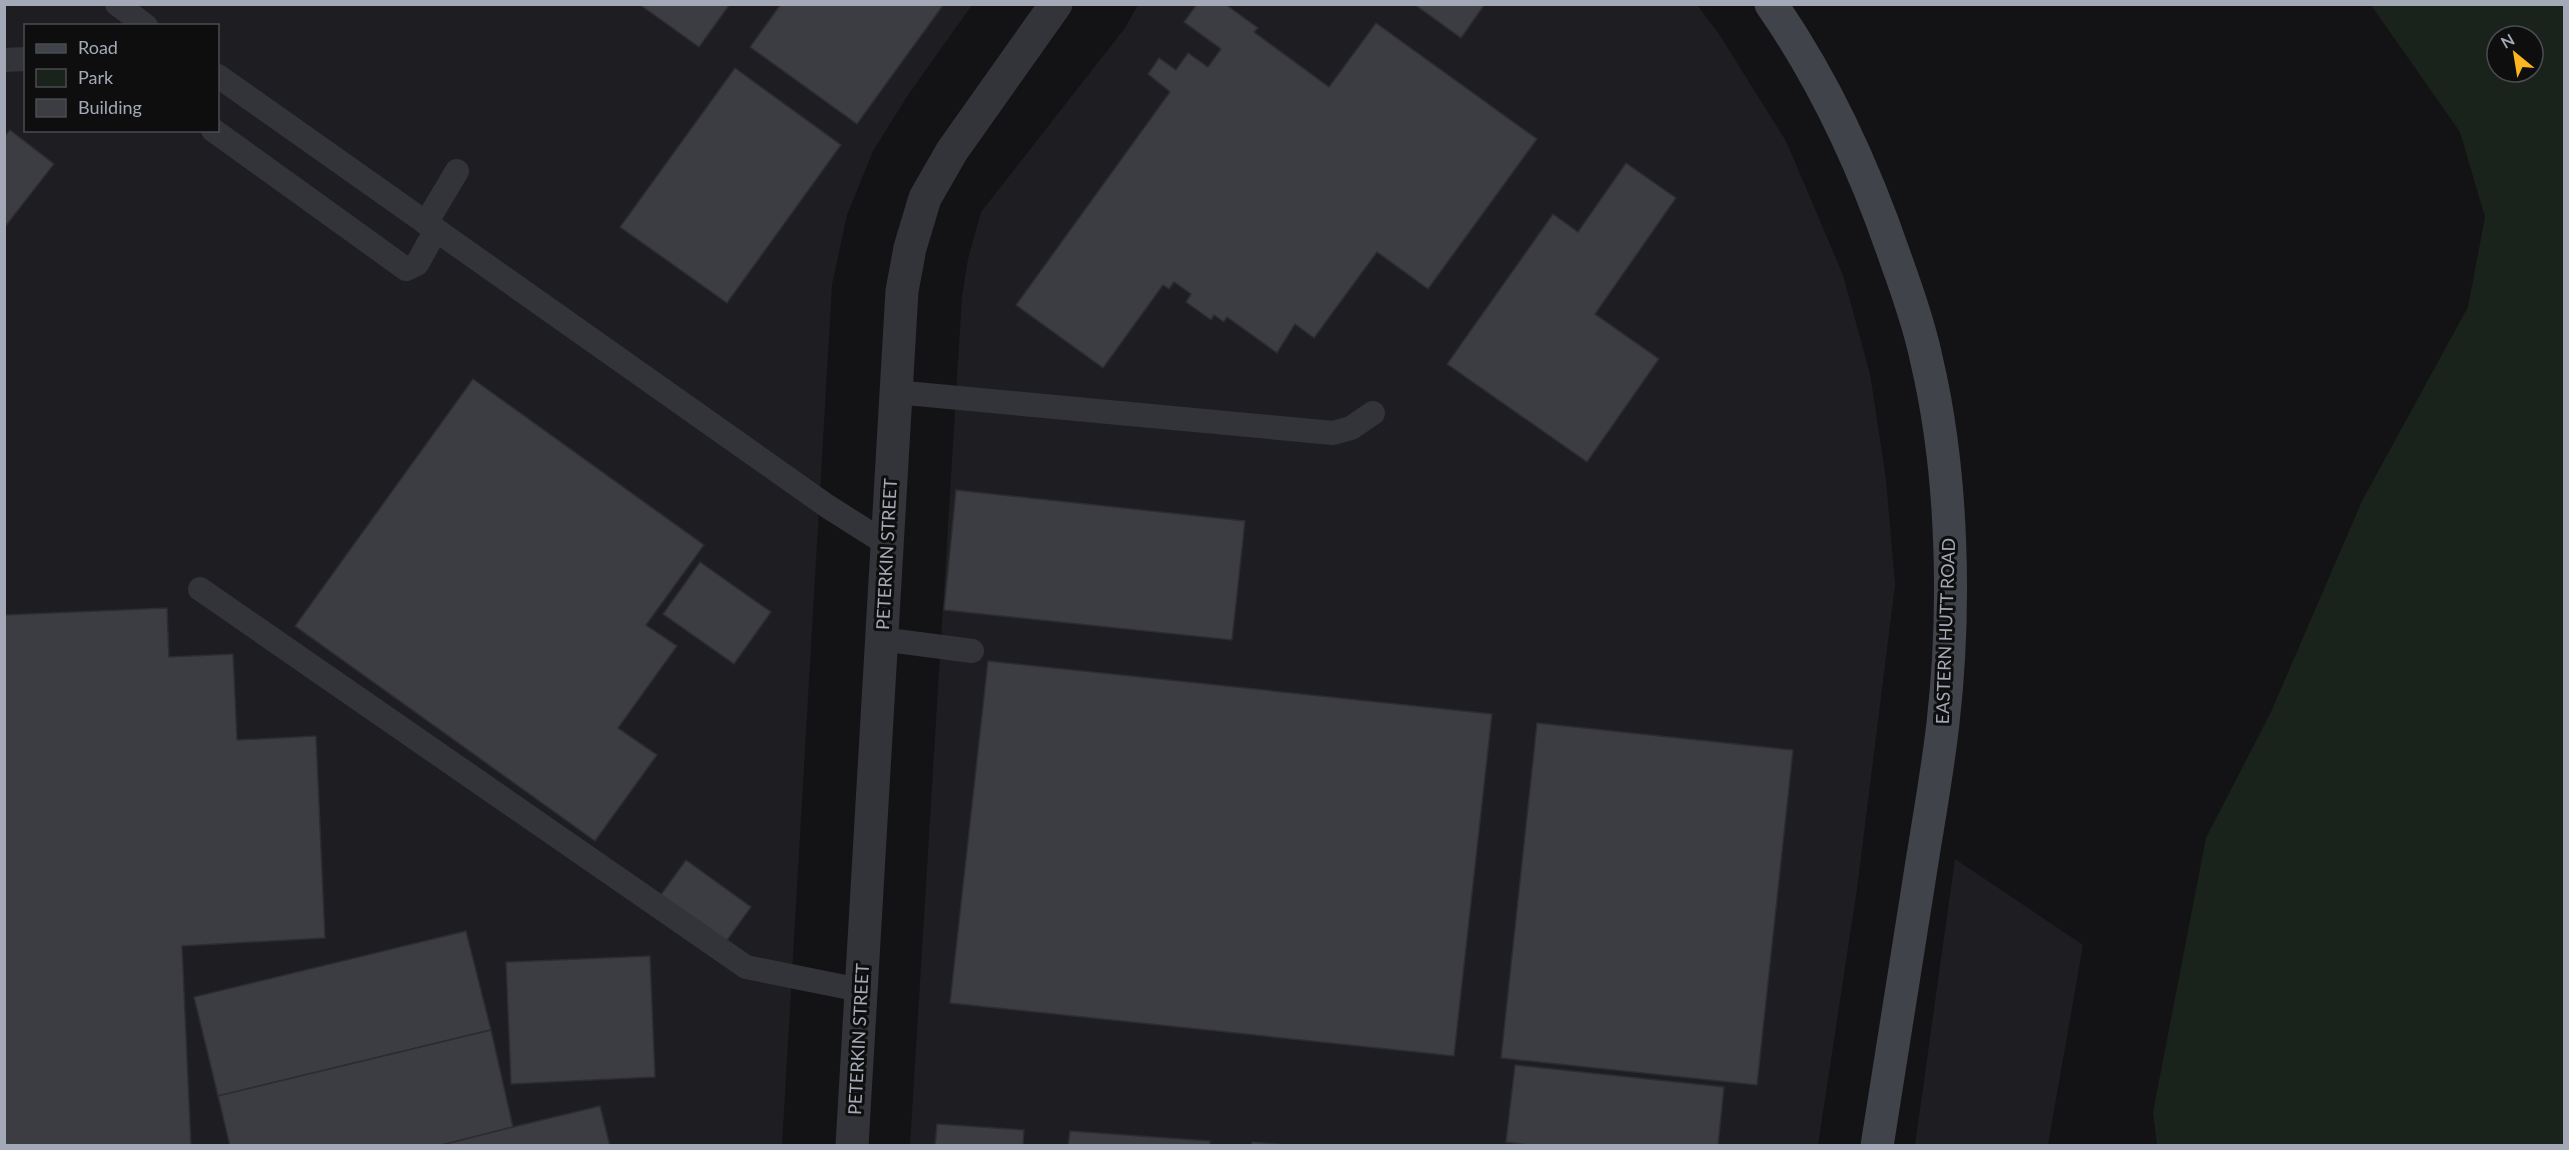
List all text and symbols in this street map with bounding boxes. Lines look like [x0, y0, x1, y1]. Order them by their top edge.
legend [24, 24, 219, 132]
north arrow [2485, 24, 2545, 84]
text: N [2497, 29, 2517, 52]
text: Road [78, 36, 118, 58]
text: Park [78, 66, 114, 88]
text: Building [78, 96, 142, 118]
street label: PETERKIN STREET [871, 477, 901, 630]
street label: EASTERN HUTT ROAD [1931, 537, 1959, 725]
street label: PETERKIN STREET [843, 962, 873, 1115]

